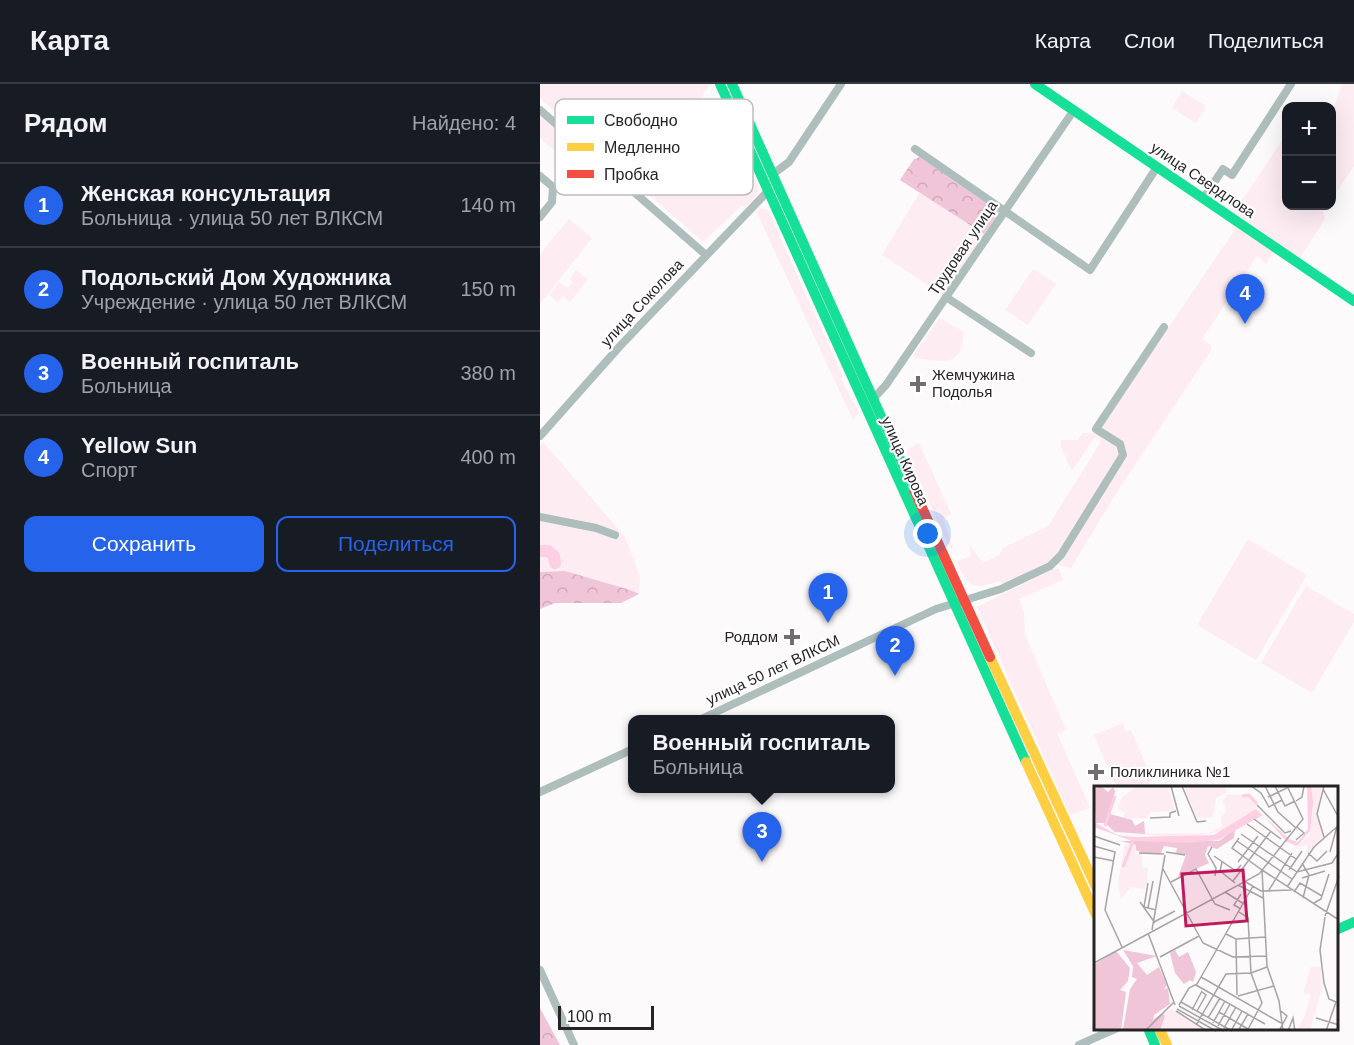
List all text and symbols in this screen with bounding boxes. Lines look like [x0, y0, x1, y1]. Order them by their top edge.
text: Карта [30, 25, 109, 56]
text: Карта [1035, 29, 1091, 52]
text: Слои [1124, 29, 1175, 52]
text: Поделиться [1208, 29, 1324, 52]
legend [555, 99, 753, 195]
map controls [1282, 102, 1336, 210]
button: + [1282, 102, 1336, 156]
text: Рядом [24, 108, 107, 138]
text: Найдено: 4 [412, 112, 516, 134]
text: Свободно [604, 112, 678, 129]
street label: улица Свердлова [1148, 138, 1259, 221]
text: Медленно [604, 139, 680, 156]
button: − [1282, 156, 1336, 210]
text: Пробка [604, 166, 659, 183]
text: Женская консультация [81, 181, 331, 206]
text: 1 [38, 194, 49, 216]
text: 140 m [460, 194, 516, 216]
street label: Трудовая улица [925, 197, 1001, 298]
text: Больница · улица 50 лет ВЛКСМ [81, 207, 383, 229]
street label: улица Соколова [597, 255, 687, 350]
text: Подольский Дом Художника [81, 265, 391, 290]
pin: 4 [1226, 274, 1264, 324]
text: 2 [38, 278, 49, 300]
text: 150 m [460, 278, 516, 300]
text: Учреждение · улица 50 лет ВЛКСМ [81, 291, 407, 313]
text: Военный госпиталь [81, 349, 299, 374]
text: 3 [38, 362, 49, 384]
text: 380 m [460, 362, 516, 384]
place label: Жемчужина Подолья [932, 366, 1016, 400]
text: Больница [81, 375, 172, 397]
marker: Жемчужина Подолья [909, 375, 927, 393]
street label: улица Кирова [878, 414, 933, 508]
text: Yellow Sun [81, 433, 197, 458]
text: 4 [38, 446, 49, 468]
text: 400 m [460, 446, 516, 468]
text: Спорт [81, 459, 137, 481]
button: Сохранить [24, 516, 264, 572]
button: Поделиться [276, 516, 516, 572]
your location [913, 519, 942, 548]
pin: 1 [808, 574, 848, 623]
pin: 2 [876, 626, 914, 676]
place label: Роддом [724, 628, 778, 645]
marker: Роддом [783, 628, 801, 646]
street label: улица 50 лет ВЛКСМ [703, 631, 842, 708]
popup [628, 715, 895, 793]
text: Военный госпиталь [652, 730, 871, 755]
text: Больница [652, 756, 743, 778]
marker: Поликлиника №1 [1087, 763, 1105, 781]
place label: Поликлиника №1 [1110, 763, 1230, 780]
inset map [1094, 786, 1339, 1030]
pin: 3 [742, 812, 782, 862]
scale bar [558, 1003, 654, 1030]
text: 100 m [567, 1008, 611, 1025]

